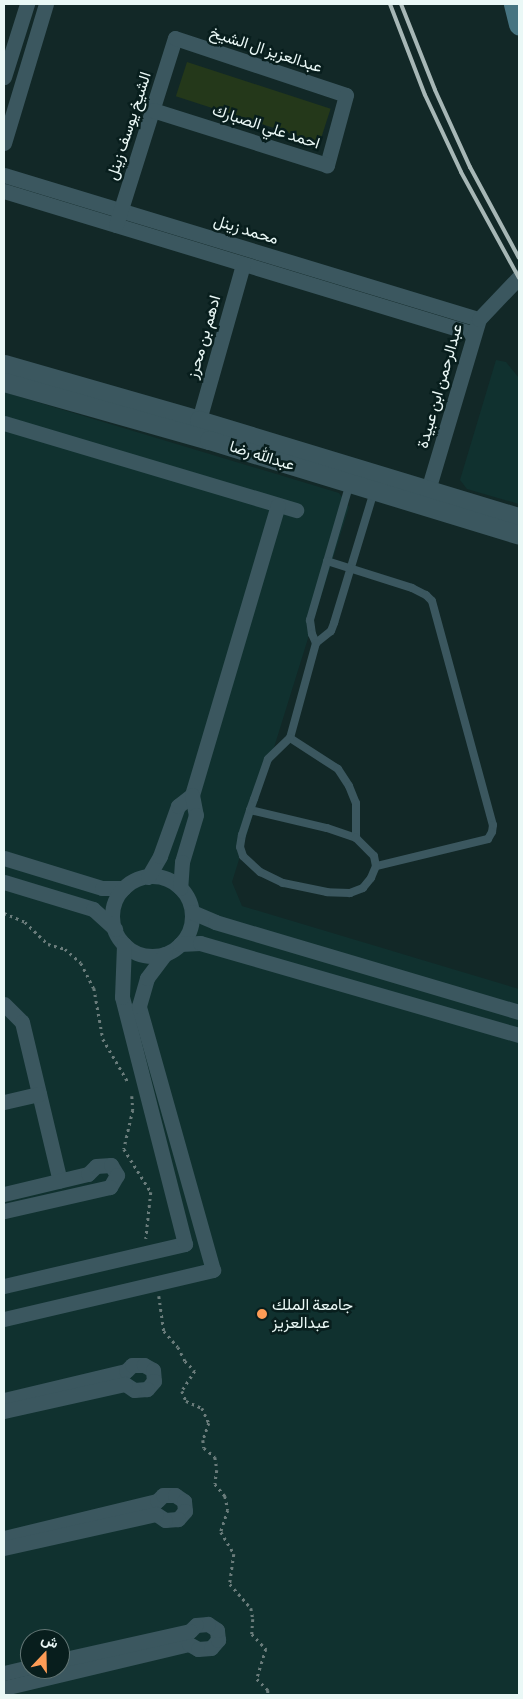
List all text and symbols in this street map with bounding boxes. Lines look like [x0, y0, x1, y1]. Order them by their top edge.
street label: عبدالعزيز ال الشيخ [207, 23, 325, 77]
street label: الشيخ يوسف زينل [102, 70, 156, 182]
street label: احمد علي الصبارك [210, 101, 322, 153]
street label: محمد زينل [211, 211, 281, 249]
street label: ادهم بن محرز [183, 293, 225, 381]
street label: عبدالرحمن ابن عبيدة [413, 321, 467, 451]
street label: عبدالله رضا [227, 437, 297, 475]
place label: جامعة الملك عبدالعزيز [272, 1295, 353, 1333]
marker: جامعة الملك عبدالعزيز [256, 1308, 268, 1320]
north arrow [20, 1629, 70, 1679]
text: ش [39, 1630, 61, 1651]

